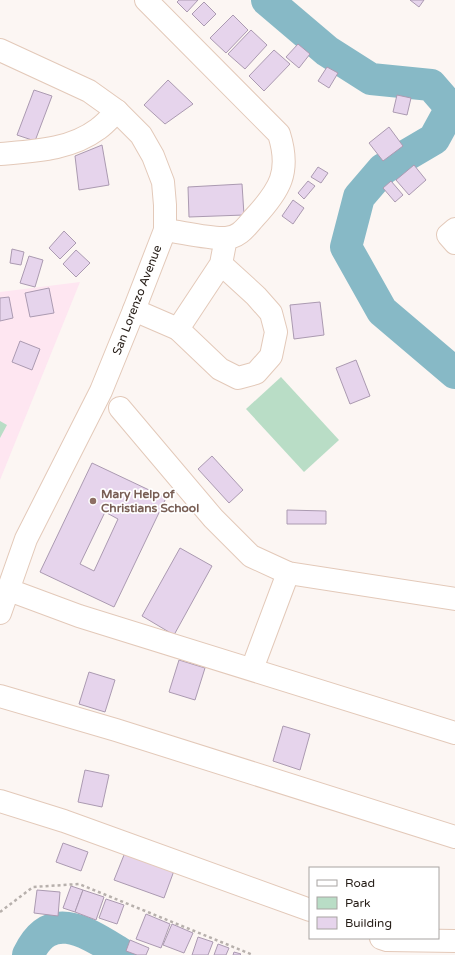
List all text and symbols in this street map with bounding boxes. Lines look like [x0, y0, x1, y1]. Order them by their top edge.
street label: San Lorenzo Avenue [110, 243, 165, 357]
place label: Mary Help of Christians School [101, 487, 199, 515]
marker: Mary Help of Christians School [88, 496, 98, 506]
legend [309, 867, 439, 939]
text: Road [345, 876, 375, 890]
text: Park [345, 896, 371, 910]
text: Building [345, 916, 392, 930]

